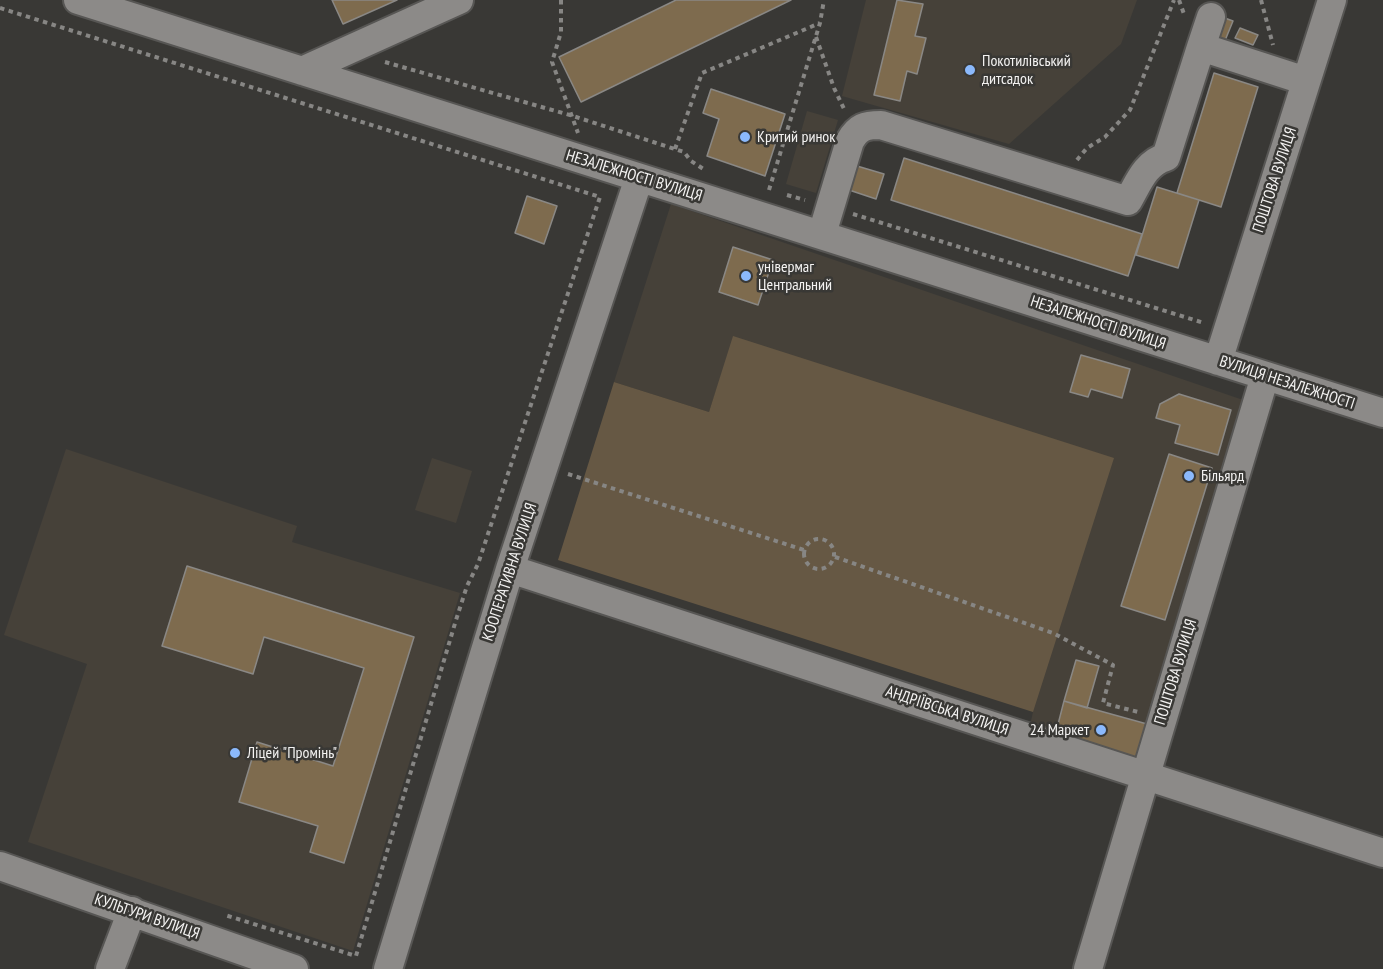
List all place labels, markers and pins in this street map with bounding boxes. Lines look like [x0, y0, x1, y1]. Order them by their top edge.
place label: Покотилівський дитсадок [982, 51, 1071, 89]
marker: Покотилівський дитсадок [963, 63, 977, 77]
place label: Критий ринок [757, 127, 835, 147]
marker: Критий ринок [738, 130, 752, 144]
place label: універмаг Центральний [758, 257, 832, 295]
marker: універмаг Центральний [739, 269, 753, 283]
place label: Більярд [1201, 466, 1244, 486]
marker: Більярд [1182, 469, 1196, 483]
place label: 24 Маркет [1030, 720, 1089, 740]
marker: 24 Маркет [1094, 723, 1108, 737]
place label: Ліцей "Промінь" [247, 743, 337, 763]
marker: Ліцей "Промінь" [228, 746, 242, 760]

